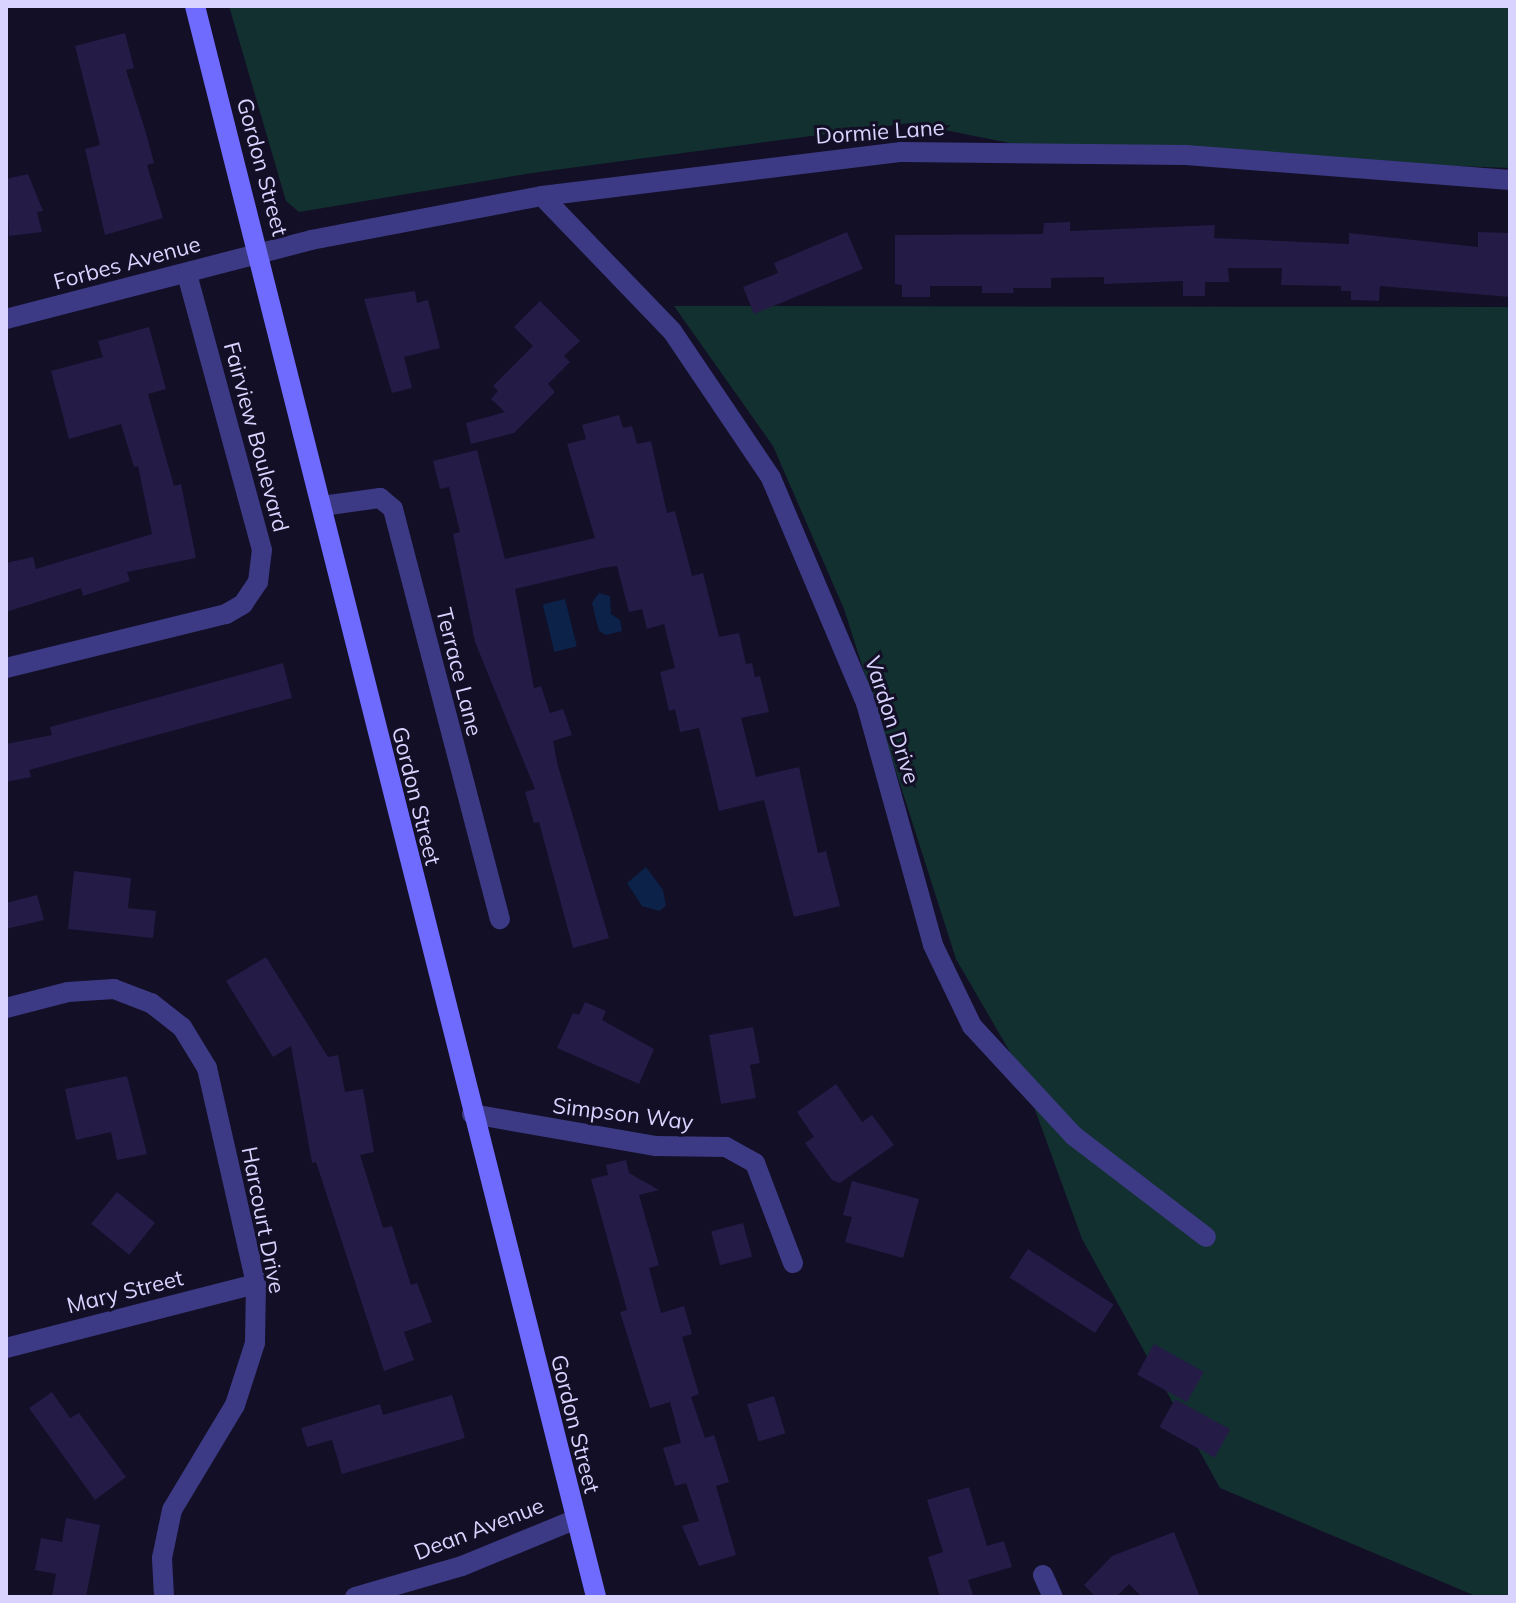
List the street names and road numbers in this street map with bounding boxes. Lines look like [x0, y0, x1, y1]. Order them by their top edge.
street label: Gordon Street [231, 95, 293, 239]
street label: Dormie Lane [815, 114, 945, 150]
street label: Forbes Avenue [51, 231, 203, 295]
street label: Fairview Boulevard [218, 339, 294, 535]
street label: Terrace Lane [430, 605, 488, 739]
street label: Vardon Drive [859, 653, 925, 787]
street label: Gordon Street [386, 724, 446, 868]
street label: Simpson Way [551, 1092, 695, 1136]
street label: Harcourt Drive [236, 1144, 290, 1296]
street label: Mary Street [64, 1265, 186, 1319]
street label: Gordon Street [545, 1352, 605, 1496]
street label: Dean Avenue [410, 1492, 548, 1566]

